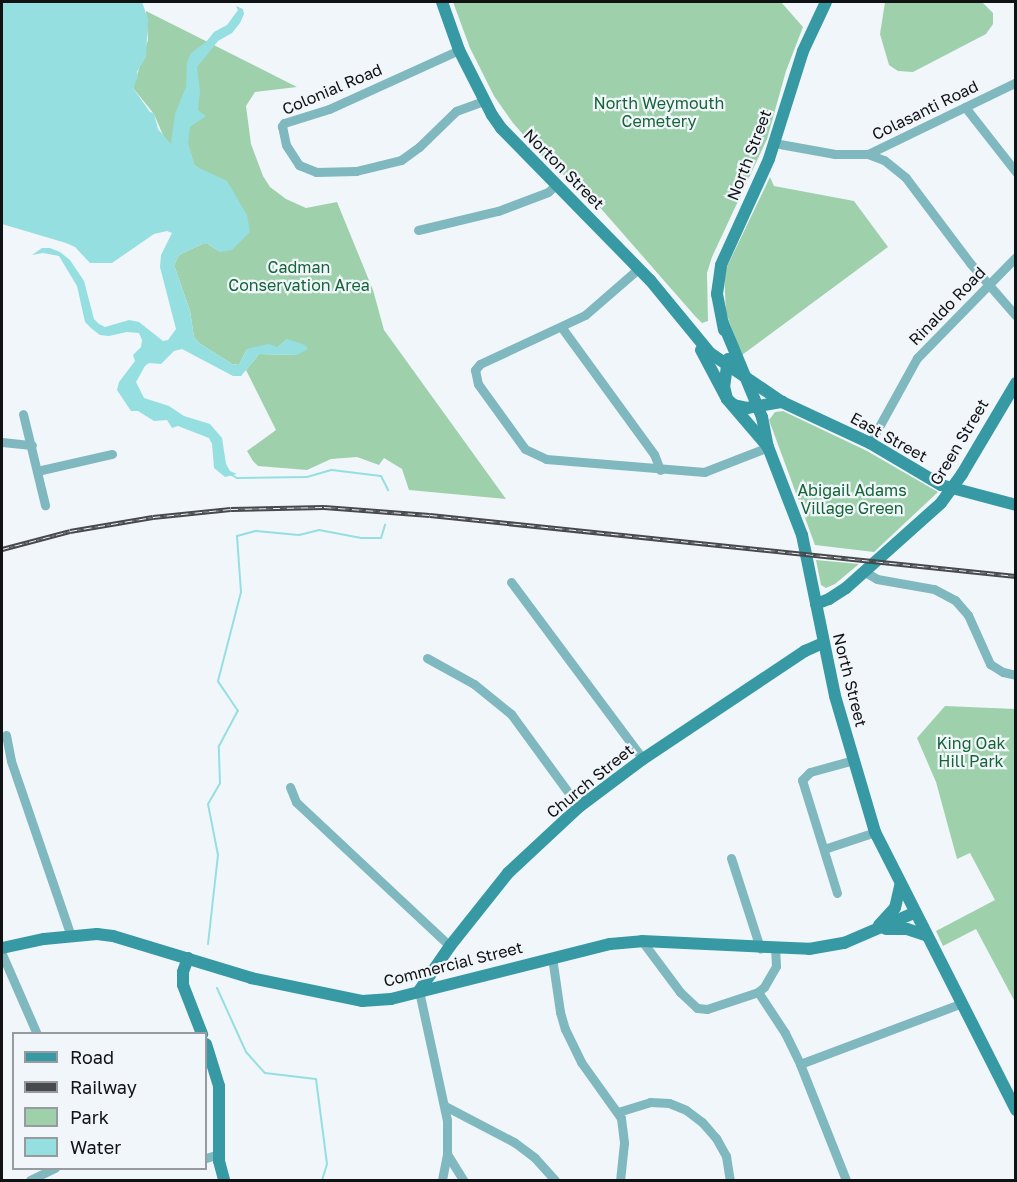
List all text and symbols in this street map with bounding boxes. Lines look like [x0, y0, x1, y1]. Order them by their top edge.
street label: Colonial Road [279, 59, 385, 119]
street label: Colasanti Road [869, 76, 981, 144]
park label: North Weymouth Cemetery [594, 93, 724, 131]
street label: North Street [723, 107, 775, 203]
street label: Norton Street [520, 125, 608, 213]
park label: Cadman Conservation Area [228, 257, 370, 295]
street label: Rinaldo Road [905, 263, 989, 349]
street label: Green Street [926, 395, 992, 489]
street label: East Street [847, 408, 931, 466]
park label: Abigail Adams Village Green [797, 480, 907, 518]
street label: North Street [829, 631, 871, 729]
park label: King Oak Hill Park [937, 733, 1005, 771]
street label: Church Street [543, 740, 637, 822]
street label: Commercial Street [381, 937, 525, 991]
legend [12, 1032, 207, 1170]
text: Road [70, 1046, 114, 1068]
text: Railway [70, 1076, 137, 1098]
text: Park [70, 1106, 109, 1128]
text: Water [70, 1136, 121, 1158]

